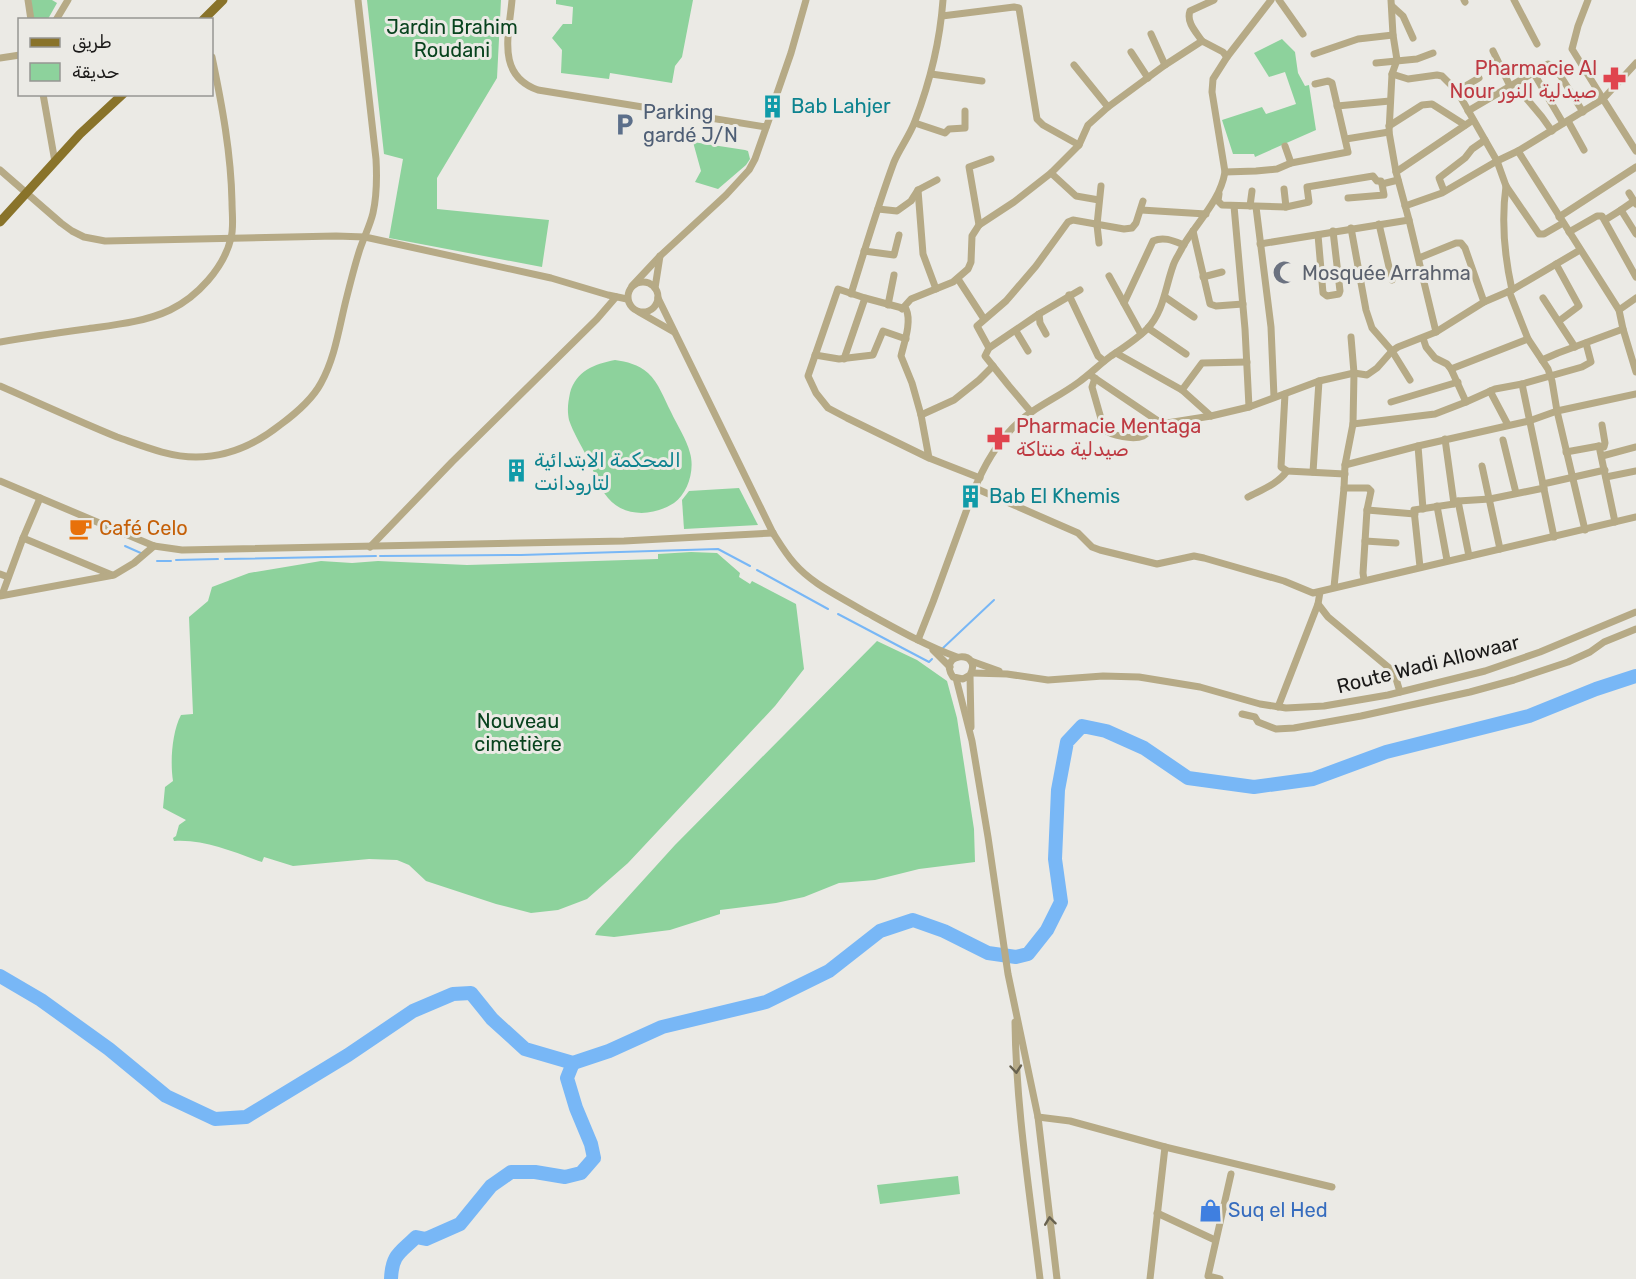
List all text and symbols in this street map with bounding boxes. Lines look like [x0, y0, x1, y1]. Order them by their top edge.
park label: Jardin Brahim Roudani [386, 15, 518, 62]
legend [18, 18, 213, 96]
text: طريق [72, 31, 112, 53]
place label: Pharmacie Al Nour صيدلية النور [1450, 56, 1597, 103]
text: حديقة [72, 61, 119, 83]
pharmacy icon: Pharmacie Al Nour صيدلية النور [1602, 66, 1628, 92]
building icon: Bab Lahjer [760, 93, 786, 119]
place label: Bab Lahjer [791, 94, 891, 118]
place label: Parking gardé J/N [643, 100, 738, 147]
parking icon: Parking gardé J/N [612, 111, 638, 137]
mosque icon: Mosquée Arrahma [1271, 260, 1297, 286]
place label: Mosquée Arrahma [1302, 261, 1471, 285]
place label: Pharmacie Mentaga صيدلية منتاكة [1016, 414, 1201, 461]
pharmacy icon: Pharmacie Mentaga صيدلية منتاكة [985, 425, 1011, 451]
place label: المحكمة الابتدائية لتارودانت [534, 448, 681, 495]
building icon: المحكمة الابتدائية لتارودانت [503, 458, 529, 484]
building icon: Bab El Khemis [958, 483, 984, 509]
place label: Bab El Khemis [989, 484, 1120, 508]
cafe icon: Café Celo [68, 515, 94, 541]
place label: Café Celo [99, 516, 188, 540]
street label: Route Wadi Allowaar [1334, 630, 1522, 698]
park label: Nouveau cimetière [474, 709, 562, 756]
one-way arrow [1009, 1065, 1022, 1074]
shop icon: Suq el Hed [1197, 1197, 1223, 1223]
place label: Suq el Hed [1228, 1198, 1328, 1222]
one-way arrow [1044, 1216, 1057, 1226]

